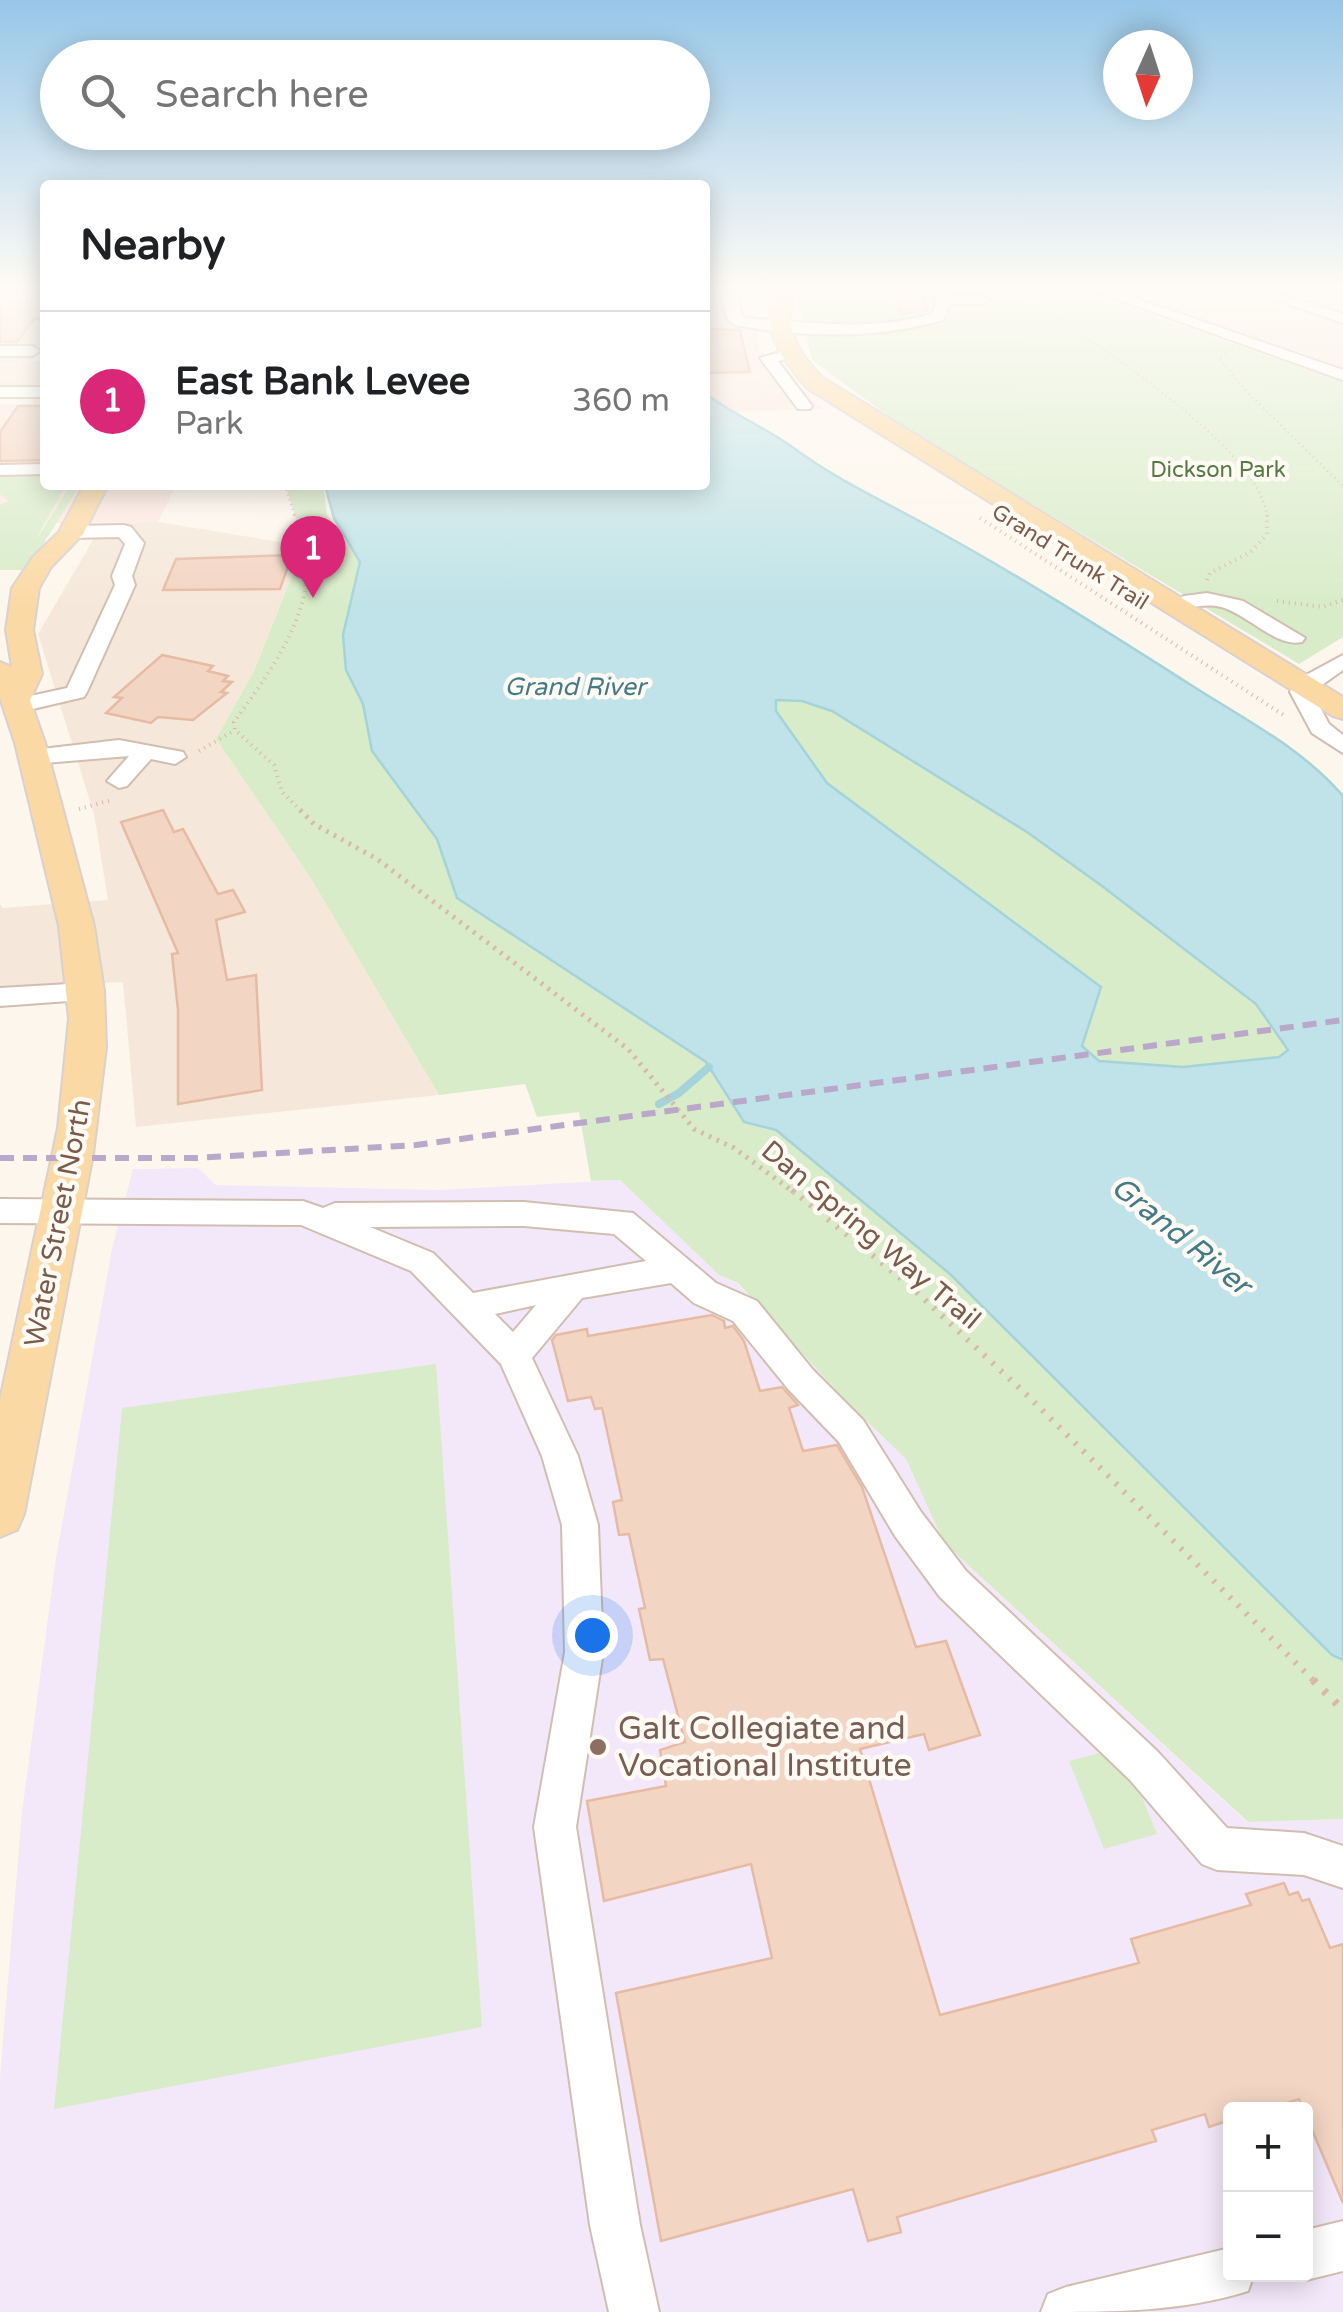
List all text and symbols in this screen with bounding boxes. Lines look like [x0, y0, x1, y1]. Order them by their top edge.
north arrow [1103, 30, 1193, 120]
search box [40, 40, 710, 150]
icon: search [75, 68, 130, 123]
text: Search here [155, 72, 369, 118]
text: Nearby [80, 220, 225, 271]
text: East Bank Levee [175, 359, 470, 405]
text: 1 [102, 382, 123, 420]
text: 360 m [572, 382, 670, 420]
text: Park [175, 405, 243, 443]
park label: Dickson Park [1150, 457, 1286, 483]
street label: Grand Trunk Trail [987, 498, 1153, 616]
pin: 1 [280, 516, 346, 598]
water label: Grand River [505, 672, 649, 702]
street label: Water Street North [17, 1096, 99, 1350]
street label: Dan Spring Way Trail [754, 1133, 988, 1337]
water label: Grand River [1104, 1168, 1261, 1306]
your location [567, 1610, 618, 1661]
place label: Galt Collegiate and Vocational Institute [618, 1710, 912, 1785]
marker: Galt Collegiate and Vocational Institute [587, 1736, 609, 1758]
map controls [1223, 2102, 1313, 2282]
button: + [1223, 2102, 1313, 2192]
button: − [1223, 2192, 1313, 2282]

